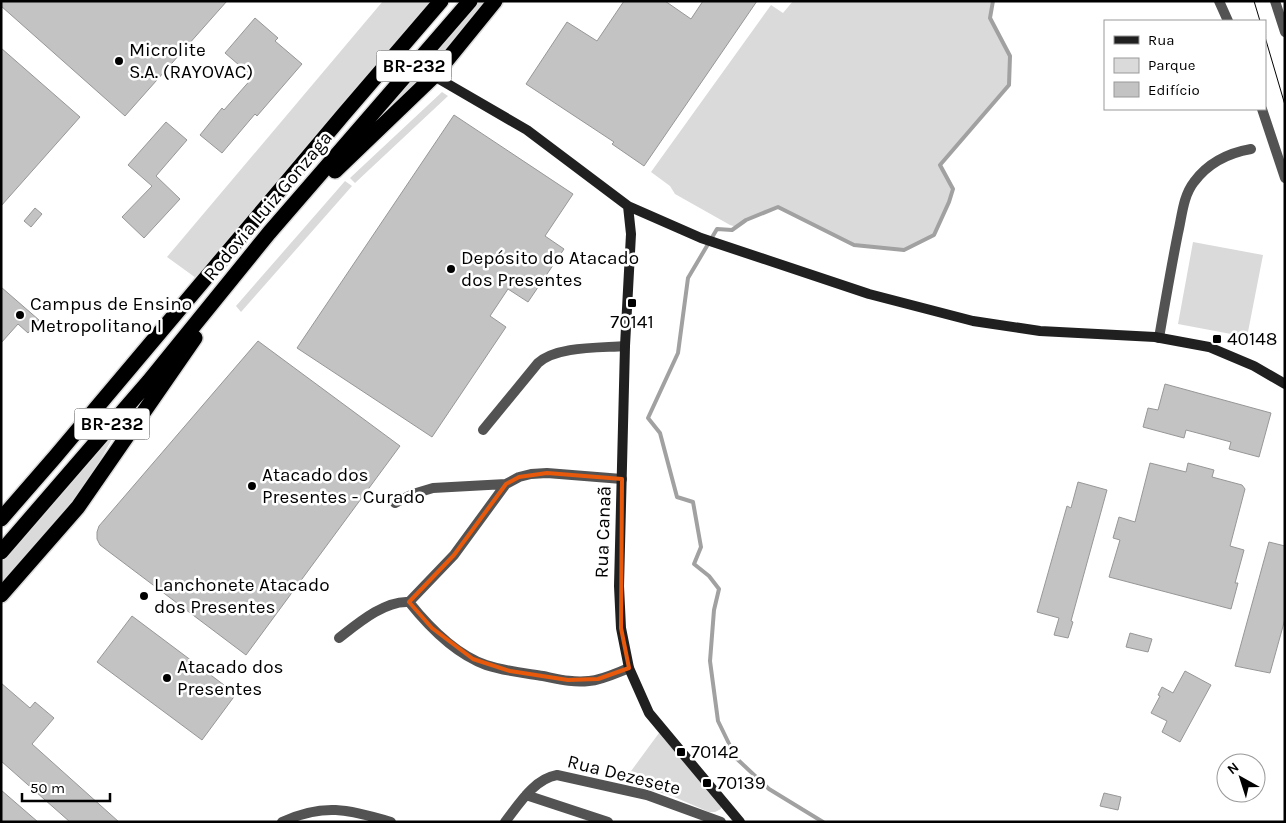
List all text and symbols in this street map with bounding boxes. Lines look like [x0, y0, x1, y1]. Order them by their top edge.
legend [1104, 20, 1266, 110]
text: Rua [1148, 31, 1175, 49]
place label: Microlite S.A. (RAYOVAC) [129, 39, 253, 83]
road number: BR-232 [376, 50, 452, 82]
marker: Microlite S.A. (RAYOVAC) [113, 55, 125, 67]
text: Parque [1148, 56, 1196, 74]
text: Edifício [1148, 81, 1200, 99]
street label: Rodovia Luiz Gonzaga [199, 127, 337, 285]
place label: Depósito do Atacado dos Presentes [461, 247, 639, 291]
marker: Depósito do Atacado dos Presentes [445, 263, 457, 275]
place label: Campus de Ensino Metropolitano I [30, 293, 192, 337]
marker: 70141 [626, 297, 638, 309]
marker: Campus de Ensino Metropolitano I [14, 309, 26, 321]
place label: 70141 [610, 311, 654, 333]
place label: 40148 [1227, 328, 1277, 350]
marker: 40148 [1211, 333, 1223, 345]
road number: BR-232 [74, 408, 150, 439]
place label: Atacado dos Presentes - Curado [262, 464, 425, 508]
marker: Atacado dos Presentes - Curado [246, 480, 258, 492]
street label: Rua Canaã [590, 485, 616, 579]
place label: Lanchonete Atacado dos Presentes [154, 574, 330, 618]
marker: Lanchonete Atacado dos Presentes [138, 590, 150, 602]
place label: Atacado dos Presentes [177, 656, 284, 700]
marker: Atacado dos Presentes [161, 672, 173, 684]
place label: 70142 [691, 741, 739, 763]
marker: 70142 [675, 746, 687, 758]
street label: Rua Dezesete [565, 750, 683, 800]
north arrow [1216, 753, 1266, 803]
text: N [1224, 759, 1242, 778]
scale bar [22, 770, 110, 802]
place label: 70139 [717, 772, 766, 794]
marker: 70139 [701, 777, 713, 789]
text: 50 m [30, 779, 65, 797]

